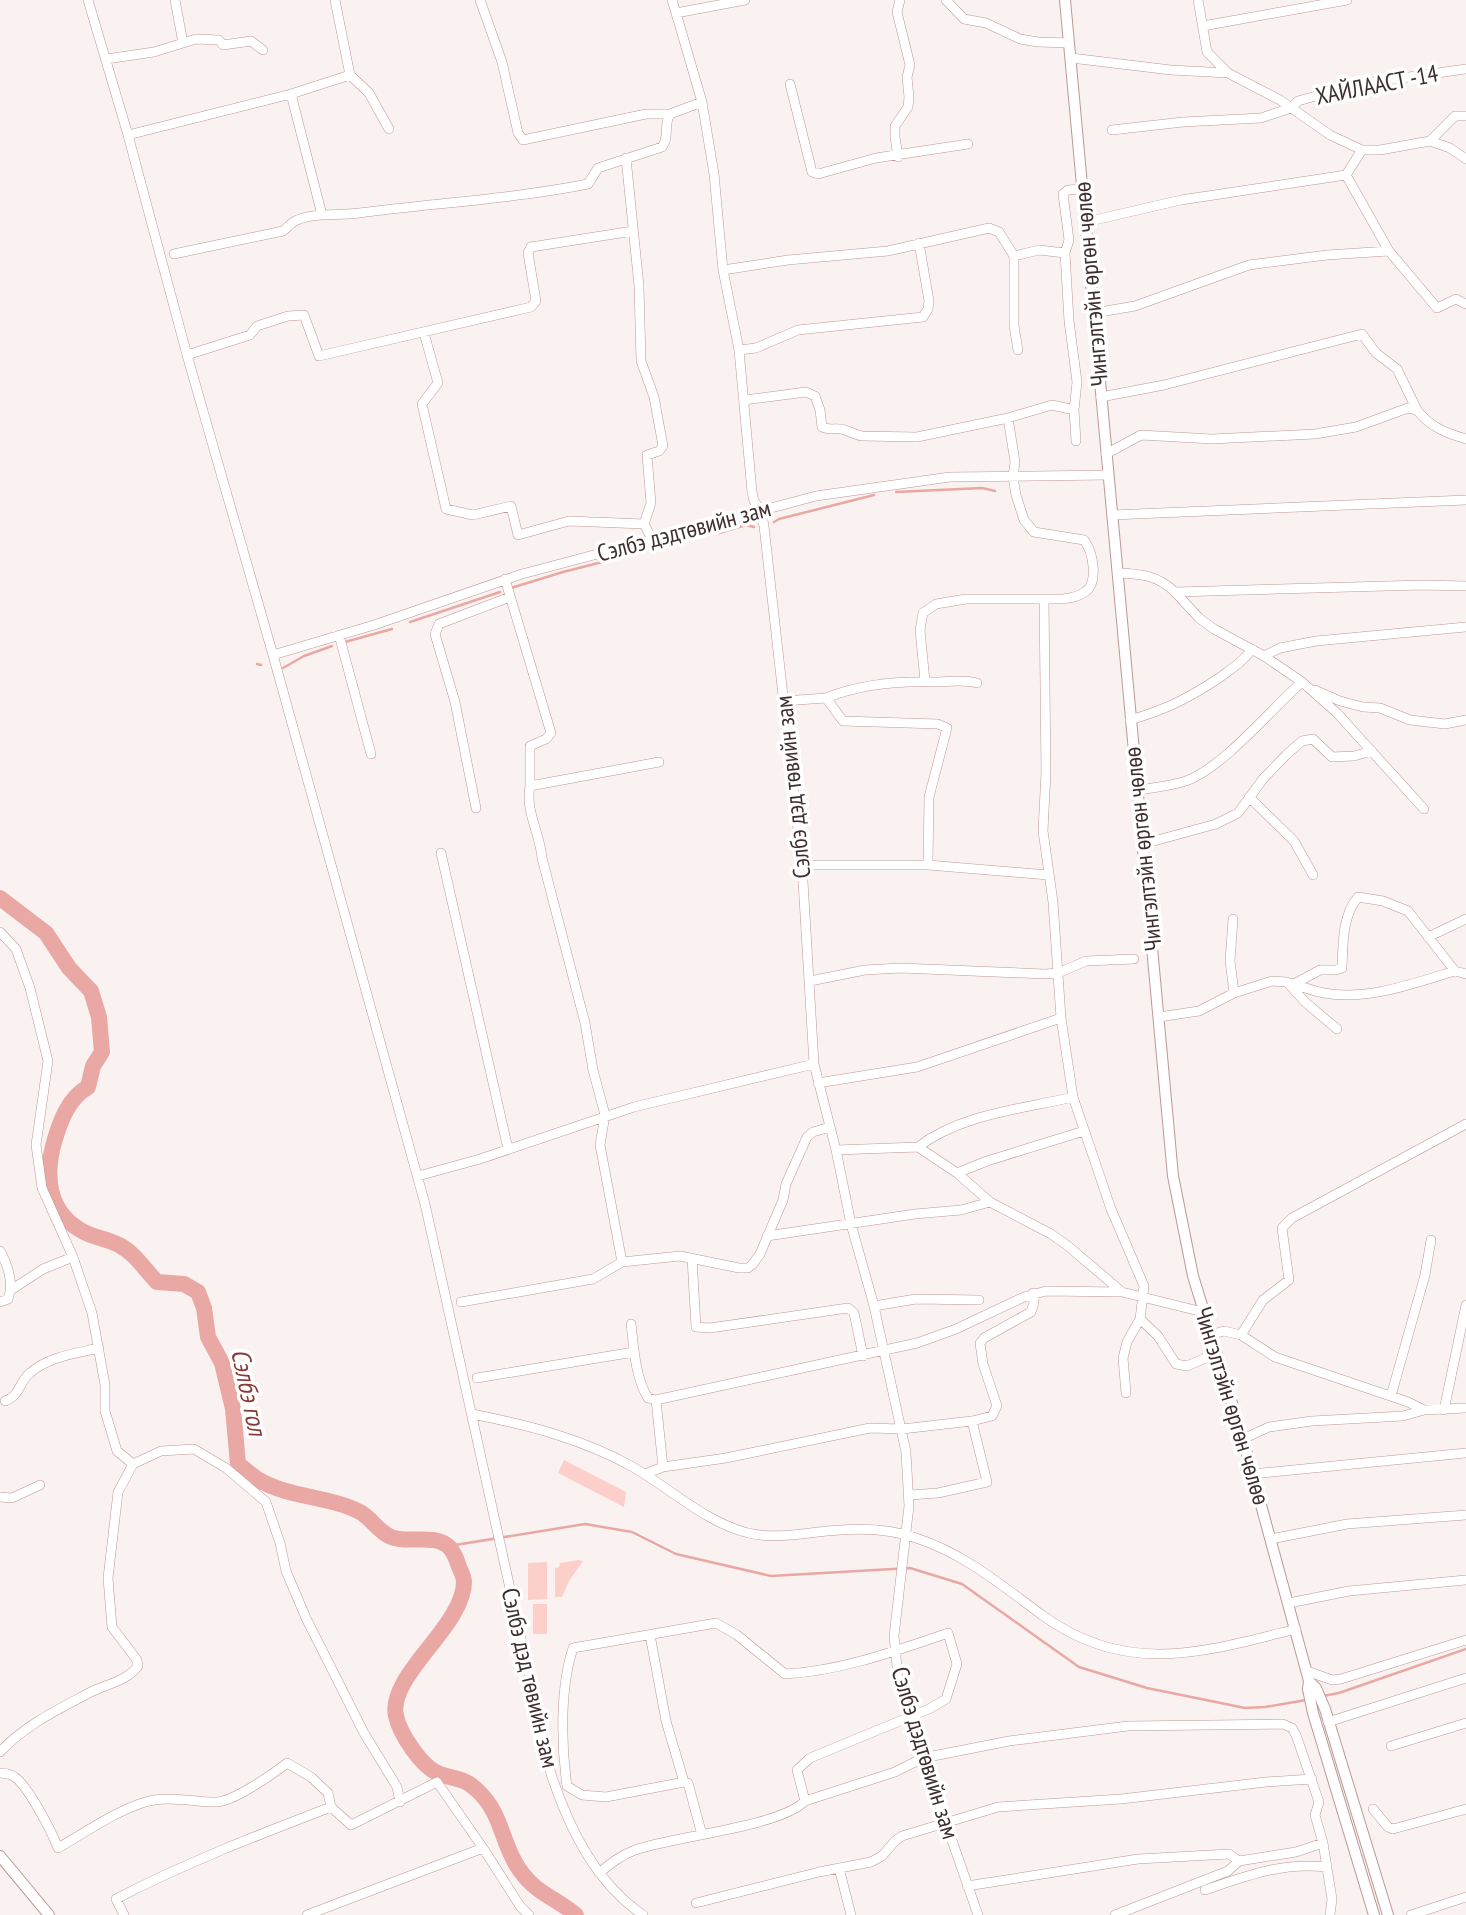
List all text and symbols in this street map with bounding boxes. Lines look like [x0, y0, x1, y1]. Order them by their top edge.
street label: ХАЙЛААСТ -14 [1313, 57, 1441, 112]
street label: Чингэлтэйн өргөн чөлөө [1066, 181, 1115, 387]
street label: Сэлбэ дэдтөвийн зам [594, 492, 774, 569]
street label: Сэлбэ дэд төвийн зам [767, 694, 818, 880]
street label: Чингэлтэйн өргөн чөлөө [1116, 746, 1169, 953]
street label: Чингэлтэйн өргөн чөлөө [1188, 1303, 1277, 1508]
water label: Сэлбэ гол [224, 1346, 275, 1441]
street label: Сэлбэ дэд төвийн зам [495, 1585, 566, 1771]
street label: Сэлбэ дэдтөвийн зам [885, 1663, 966, 1843]

